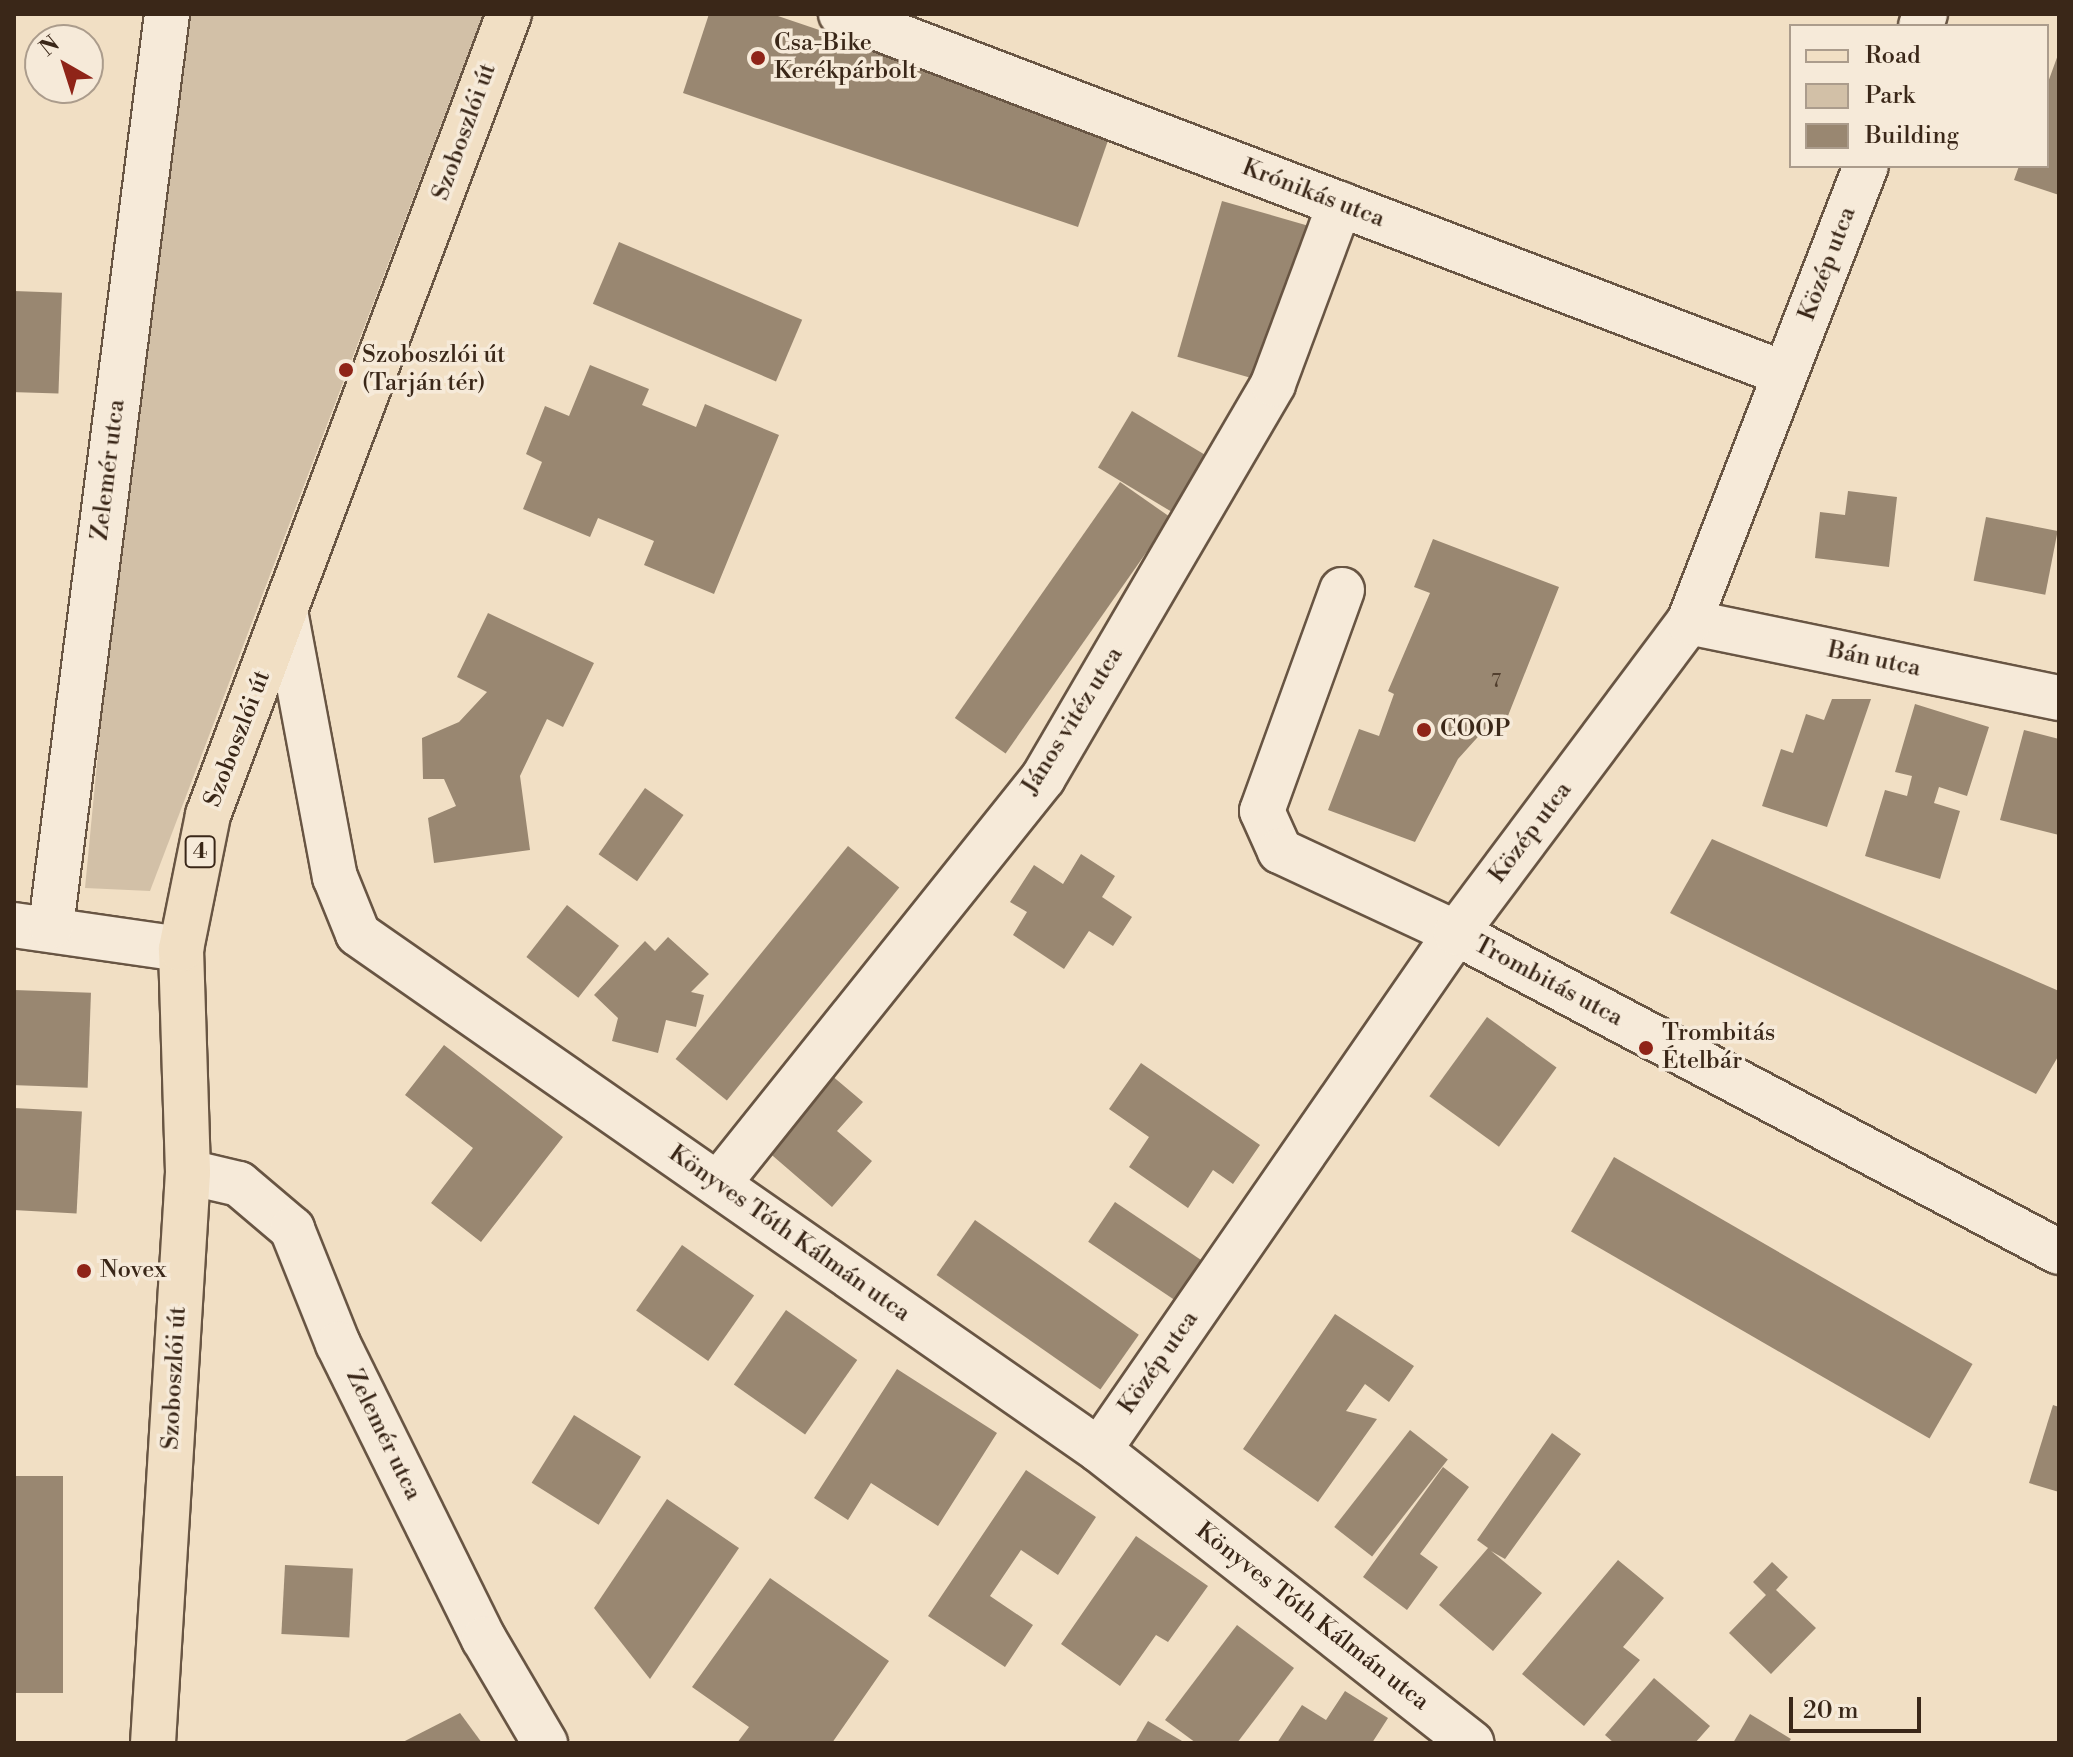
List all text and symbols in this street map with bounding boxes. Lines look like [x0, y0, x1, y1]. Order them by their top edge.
north arrow [24, 24, 104, 104]
legend [1789, 24, 2049, 168]
place label: Csa-Bike Kerékpárbolt [774, 30, 917, 86]
text: N [35, 31, 65, 62]
text: Road [1865, 41, 1921, 71]
marker: Csa-Bike Kerékpárbolt [749, 49, 767, 67]
street label: Szoboszlói út [427, 60, 503, 204]
text: Park [1865, 81, 1915, 111]
text: Building [1865, 121, 1959, 151]
street label: Krónikás utca [1238, 154, 1388, 234]
street label: Közép utca [1793, 203, 1863, 325]
place label: Szoboszlói út (Tarján tér) [362, 342, 506, 398]
marker: Szoboszlói út (Tarján tér) [337, 361, 355, 379]
street label: Zelemér utca [86, 398, 132, 542]
street label: Bán utca [1825, 636, 1923, 684]
street label: János vitéz utca [1016, 642, 1130, 800]
street label: Szoboszlói út [199, 667, 277, 811]
house number: 7 [1491, 669, 1501, 693]
place label: COOP [1440, 716, 1510, 744]
marker: COOP [1415, 721, 1433, 739]
street label: Közép utca [1484, 777, 1578, 889]
road number: 4 [184, 834, 216, 870]
street label: Trombitás utca [1469, 931, 1627, 1033]
place label: Trombitás Ételbár [1662, 1020, 1775, 1076]
marker: Trombitás Ételbár [1637, 1039, 1655, 1057]
street label: Könyves Tóth Kálmán utca [663, 1140, 915, 1328]
place label: Novex [100, 1257, 166, 1285]
marker: Novex [75, 1262, 93, 1280]
street label: Szoboszlói út [157, 1306, 193, 1450]
street label: Közép utca [1113, 1306, 1205, 1420]
street label: Zelemér utca [339, 1365, 427, 1505]
street label: Könyves Tóth Kálmán utca [1190, 1517, 1434, 1717]
scale bar [1793, 1681, 1925, 1731]
text: 20 m [1803, 1696, 1859, 1726]

